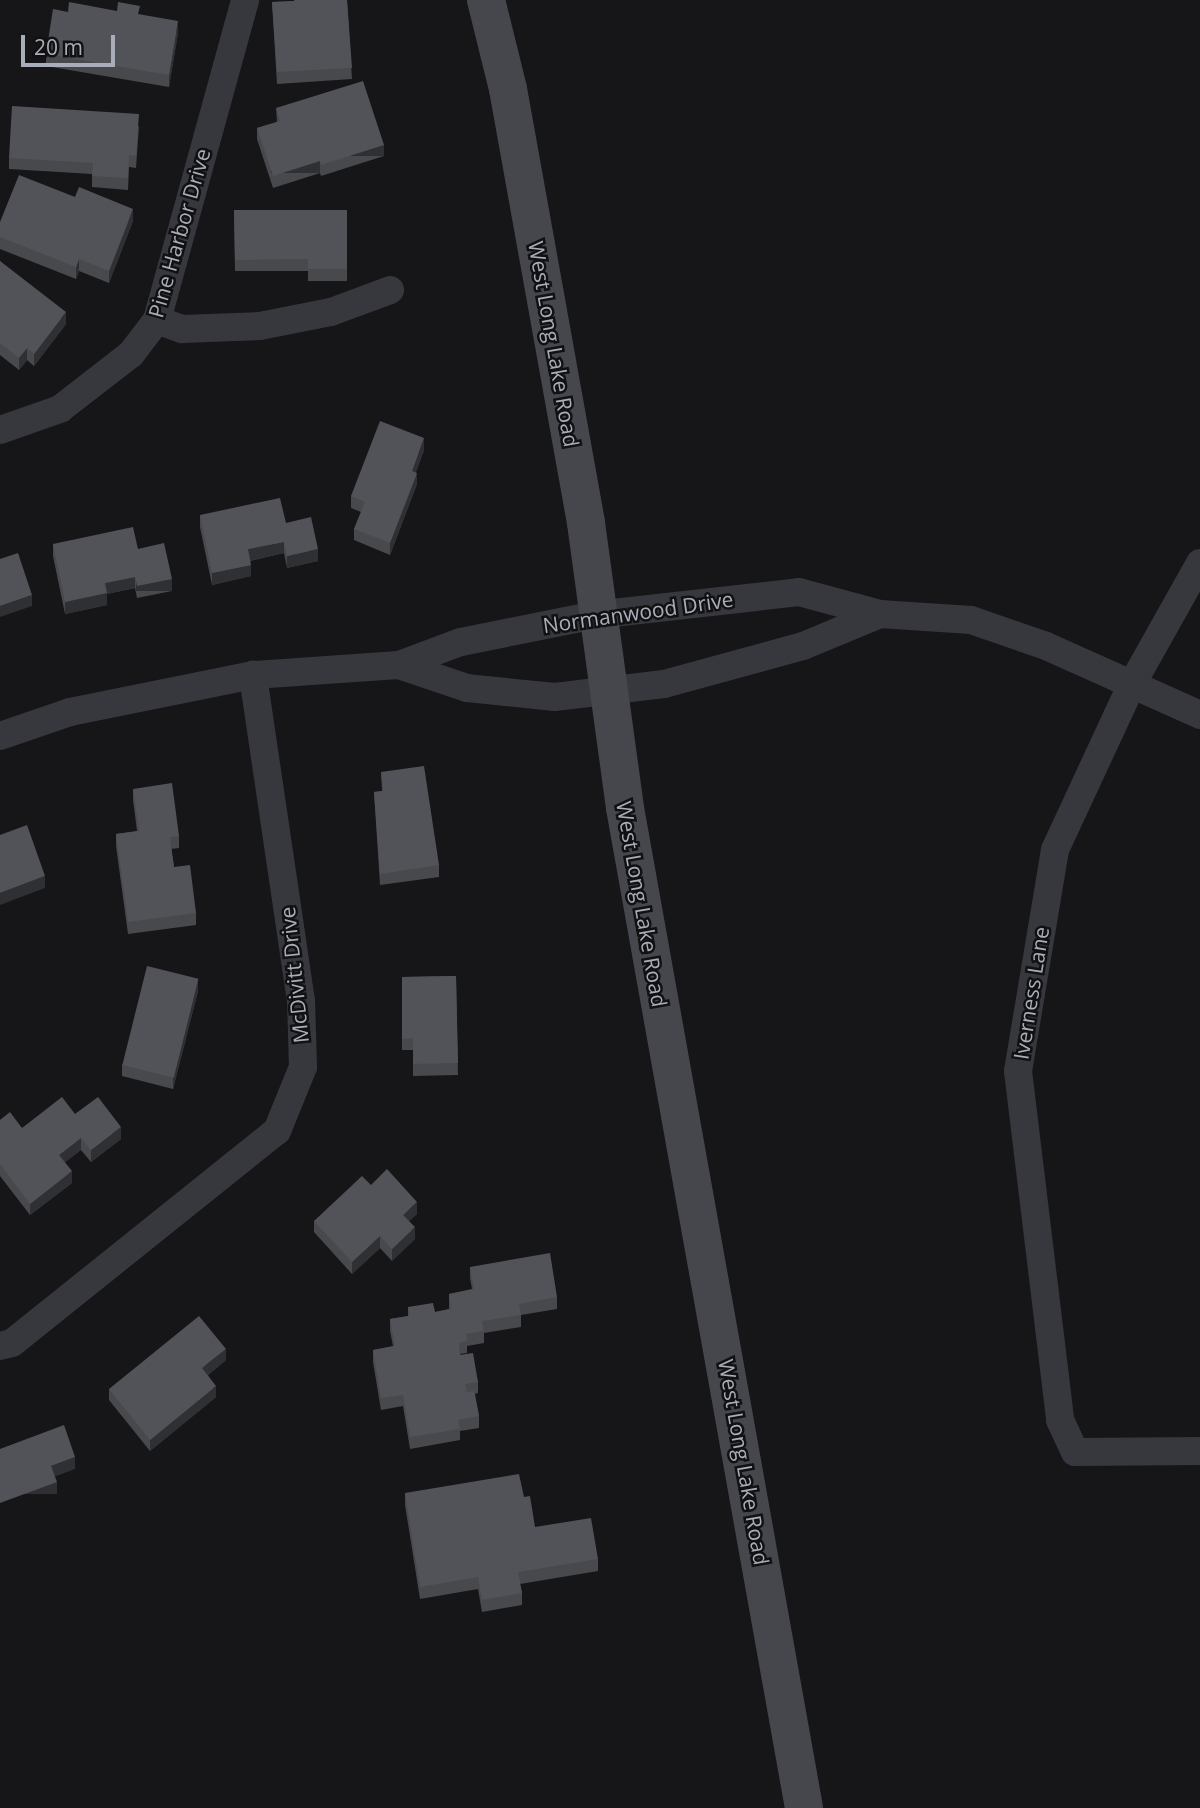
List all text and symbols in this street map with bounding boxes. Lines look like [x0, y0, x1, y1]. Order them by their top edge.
scale bar [24, 21, 119, 65]
text: 20 m [34, 33, 83, 61]
street label: Pine Harbor Drive [143, 146, 215, 320]
street label: West Long Lake Road [523, 239, 585, 449]
street label: Normanwood Drive [541, 586, 735, 638]
street label: West Long Lake Road [611, 799, 673, 1009]
street label: McDivitt Drive [274, 906, 314, 1044]
street label: Iverness Lane [1008, 925, 1054, 1061]
street label: West Long Lake Road [713, 1357, 775, 1567]

